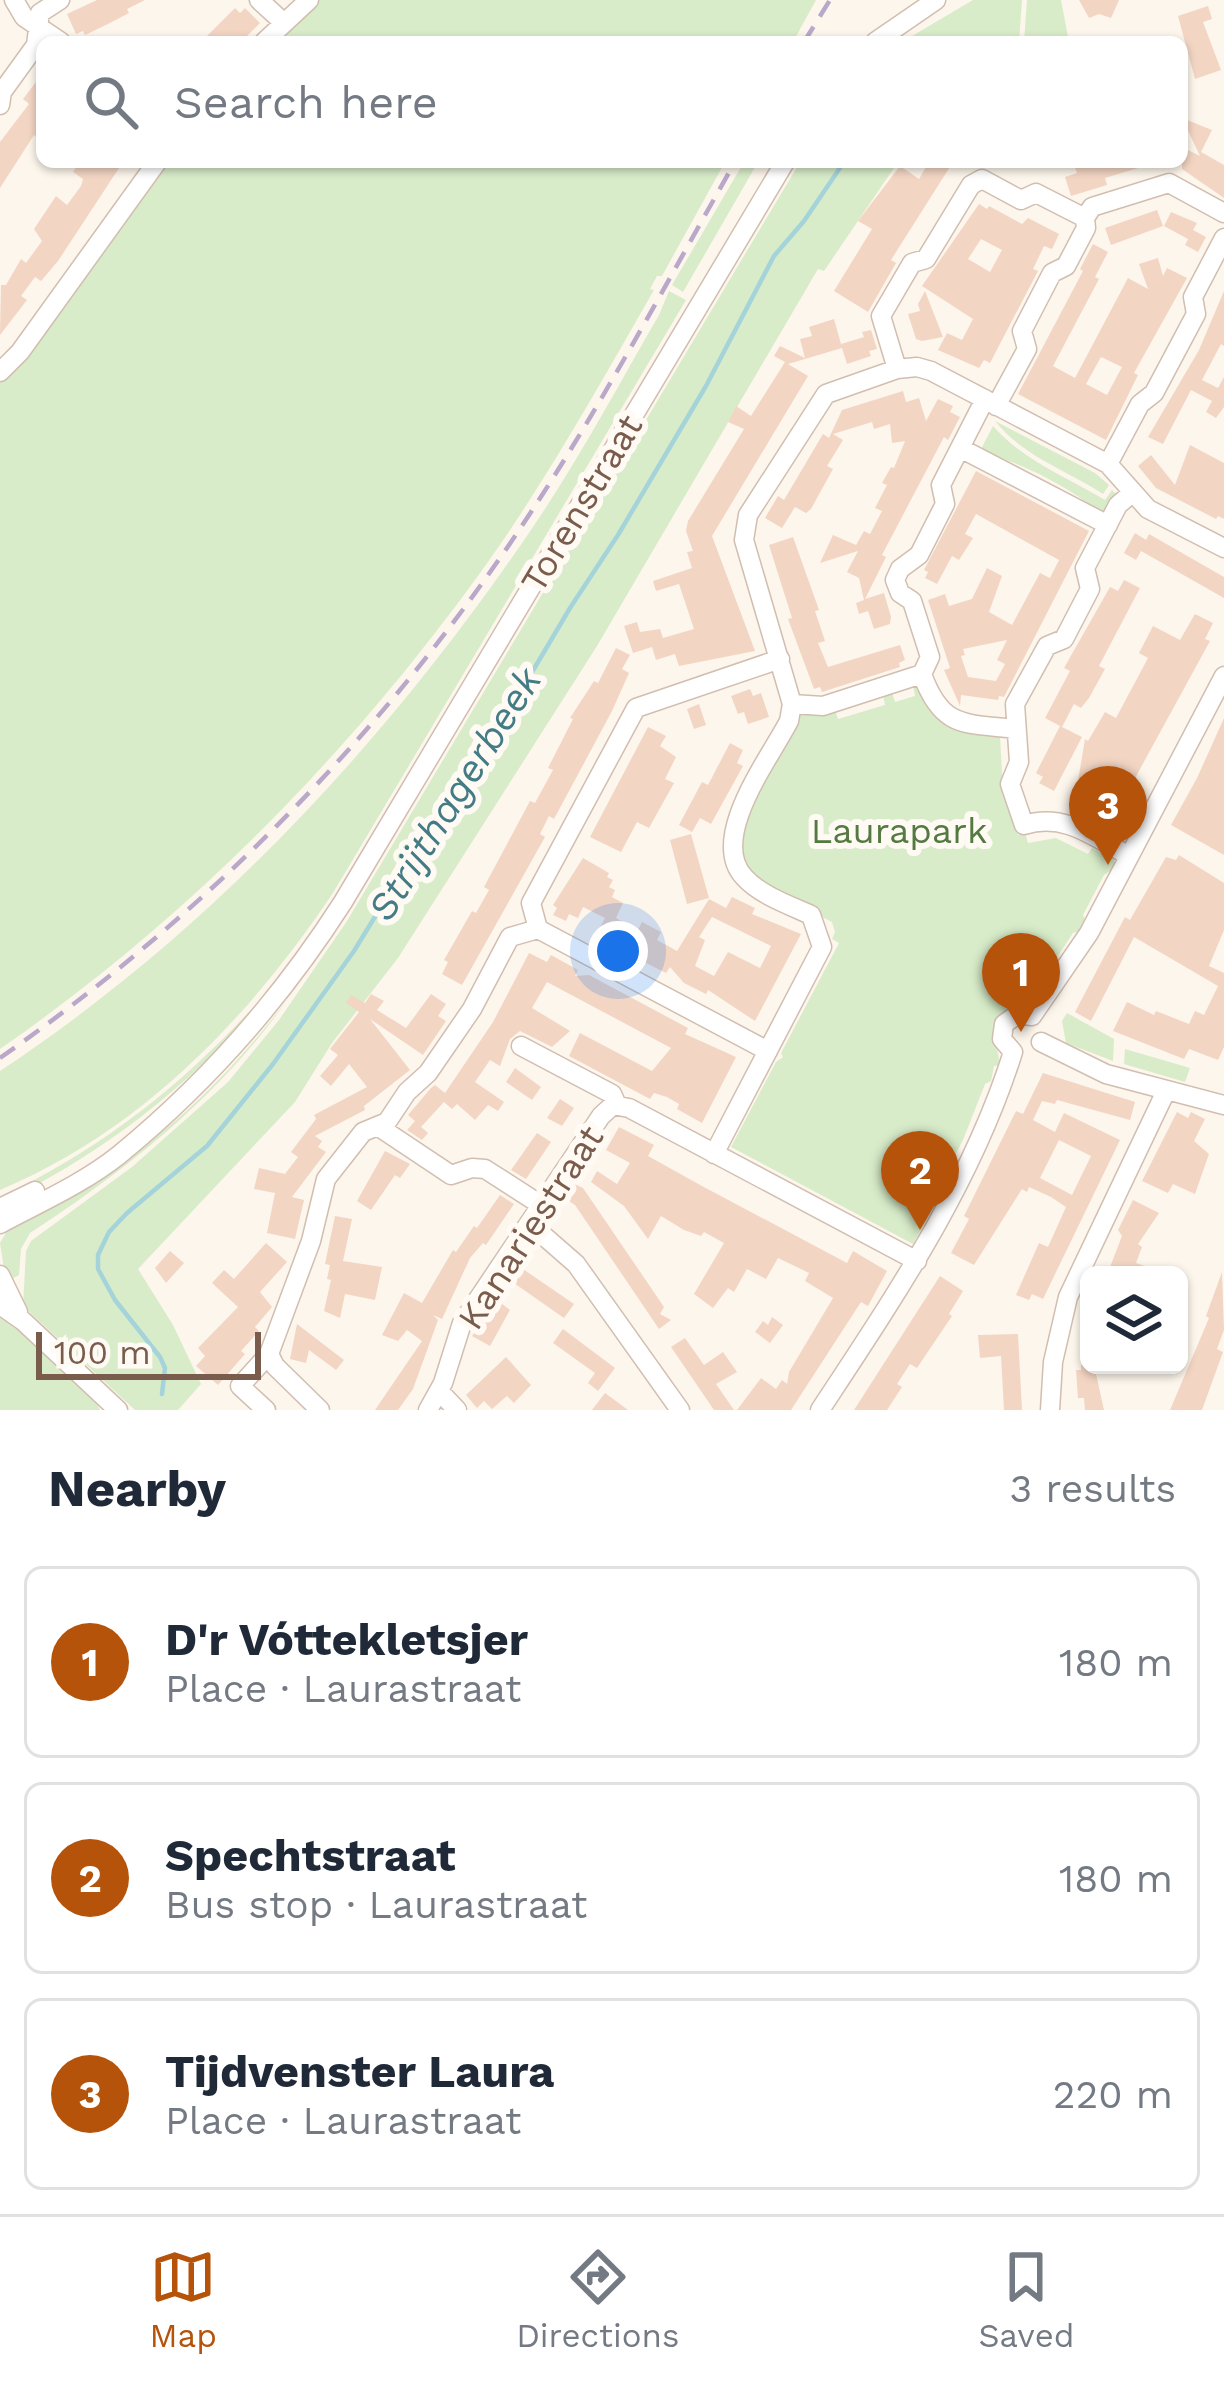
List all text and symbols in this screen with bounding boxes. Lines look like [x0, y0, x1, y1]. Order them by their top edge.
search box [36, 36, 1188, 168]
icon: search [78, 69, 144, 135]
text: Search here [174, 76, 438, 129]
street label: Torenstraat [512, 407, 651, 600]
water label: Strijthagerbeek [359, 658, 551, 929]
pin: 3 [1069, 766, 1147, 865]
park label: Laurapark [811, 810, 987, 852]
your location [588, 921, 648, 981]
pin: 1 [982, 933, 1060, 1032]
street label: Kanariestraat [449, 1118, 612, 1337]
pin: 2 [881, 1131, 959, 1230]
map controls [1080, 1266, 1188, 1374]
button: layers [1080, 1266, 1188, 1374]
scale bar [36, 1326, 261, 1379]
text: 100 m [54, 1333, 151, 1372]
text: Nearby [48, 1459, 226, 1518]
text: 3 results [1010, 1466, 1176, 1511]
text: D'r Vóttekletsjer [165, 1613, 528, 1666]
text: 1 [82, 1640, 98, 1685]
text: 180 m [1059, 1640, 1173, 1685]
text: Place · Laurastraat [165, 1666, 521, 1711]
text: Spechtstraat [165, 1829, 456, 1882]
text: 2 [78, 1856, 102, 1901]
text: 180 m [1059, 1856, 1173, 1901]
text: Bus stop · Laurastraat [165, 1882, 587, 1927]
text: Tijdvenster Laura [165, 2045, 554, 2098]
text: 3 [78, 2072, 102, 2117]
text: 220 m [1053, 2072, 1173, 2117]
text: Place · Laurastraat [165, 2098, 521, 2143]
tab: Map [150, 2244, 217, 2355]
tab: Directions [516, 2244, 679, 2355]
tab: Saved [979, 2244, 1074, 2355]

